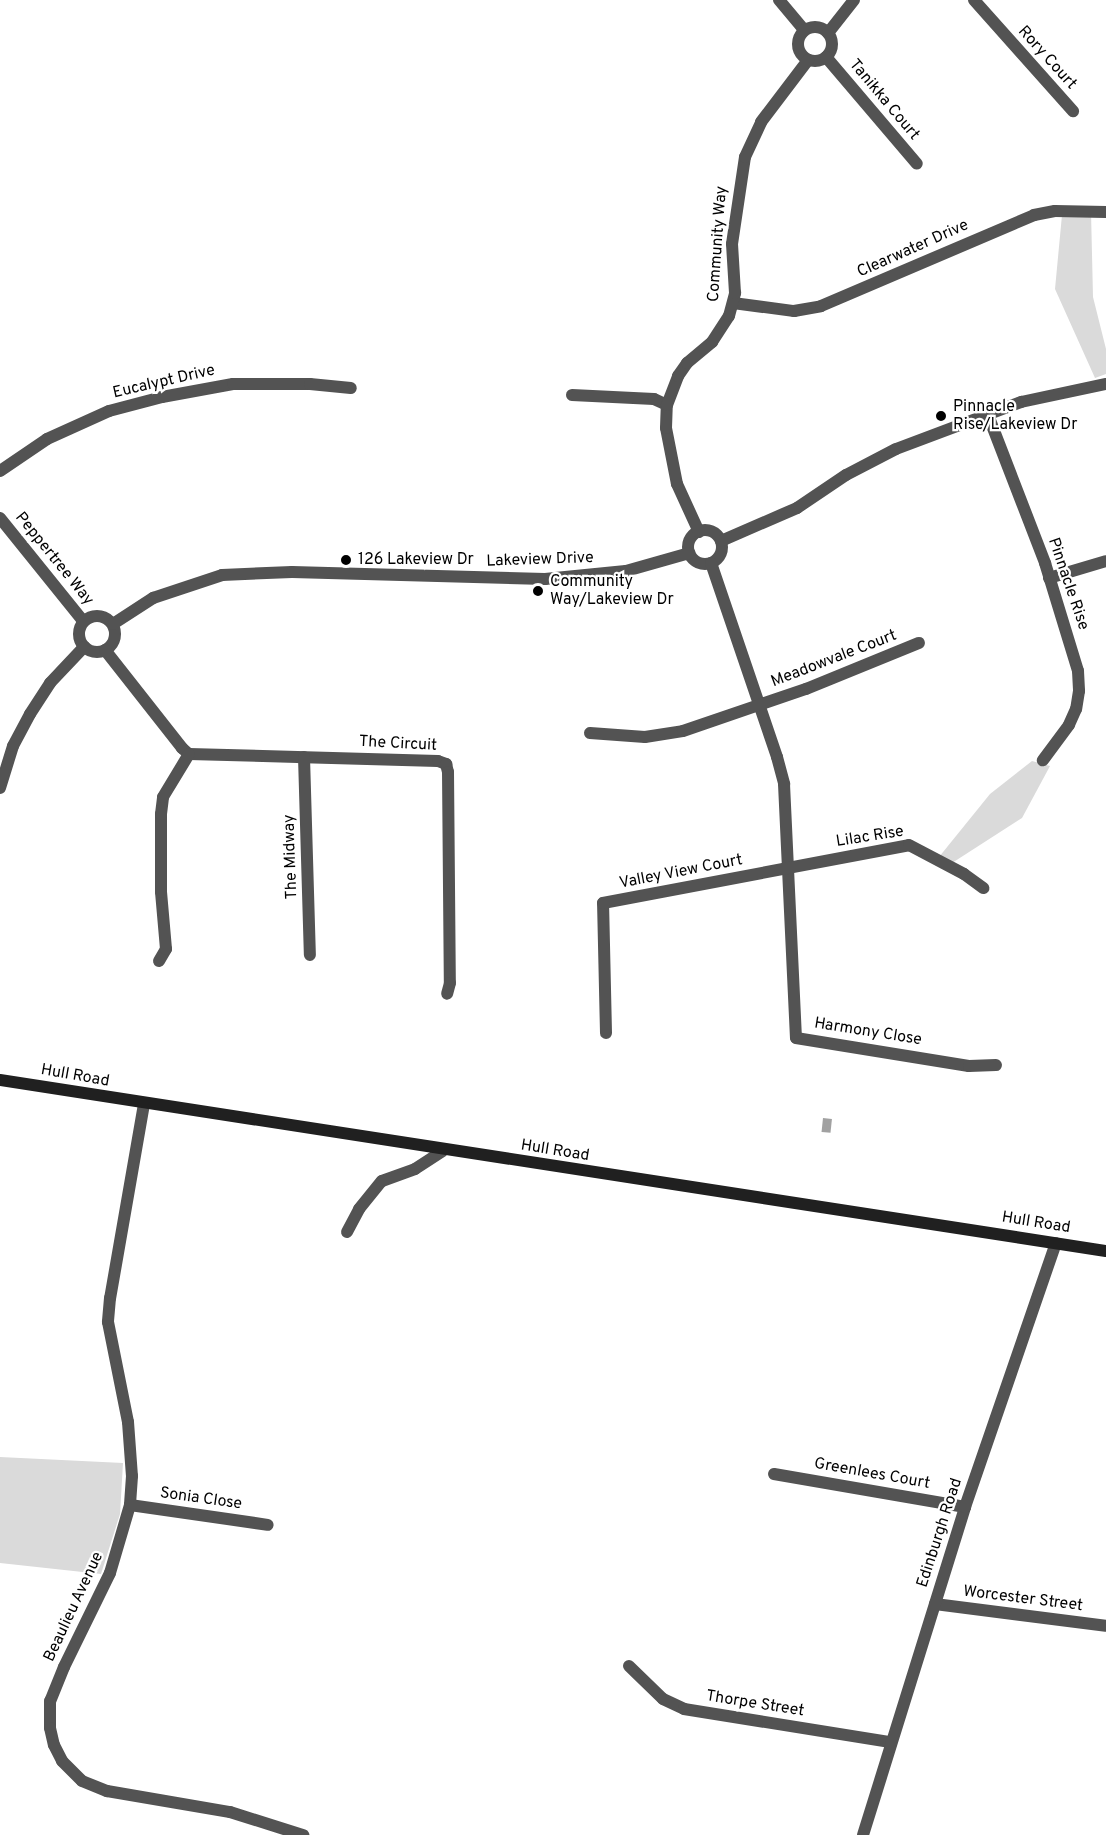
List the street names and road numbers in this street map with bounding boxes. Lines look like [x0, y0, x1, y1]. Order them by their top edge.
street label: Rory Court [1014, 22, 1080, 94]
street label: Tanikka Court [845, 56, 923, 144]
street label: Community Way [704, 185, 732, 303]
street label: Clearwater Drive [854, 216, 972, 282]
street label: Eucalypt Drive [111, 361, 217, 403]
street label: Peppertree Way [10, 508, 98, 610]
street label: Pinnacle Rise [1043, 535, 1093, 633]
street label: Lakeview Drive [486, 549, 594, 571]
street label: Meadowvale Court [768, 626, 900, 692]
street label: The Circuit [358, 732, 438, 756]
street label: The Midway [280, 814, 302, 900]
street label: Lilac Rise [835, 822, 905, 852]
street label: Valley View Court [617, 851, 745, 893]
street label: Harmony Close [813, 1014, 923, 1050]
street label: Hull Road [39, 1061, 111, 1091]
street label: Hull Road [519, 1136, 591, 1166]
street label: Hull Road [1000, 1208, 1072, 1238]
street label: Greenlees Court [813, 1454, 931, 1494]
street label: Edinburgh Road [913, 1476, 967, 1590]
street label: Sonia Close [159, 1484, 243, 1514]
street label: Beaulieu Avenue [40, 1549, 108, 1665]
street label: Worcester Street [962, 1582, 1084, 1616]
street label: Thorpe Street [704, 1687, 806, 1721]

